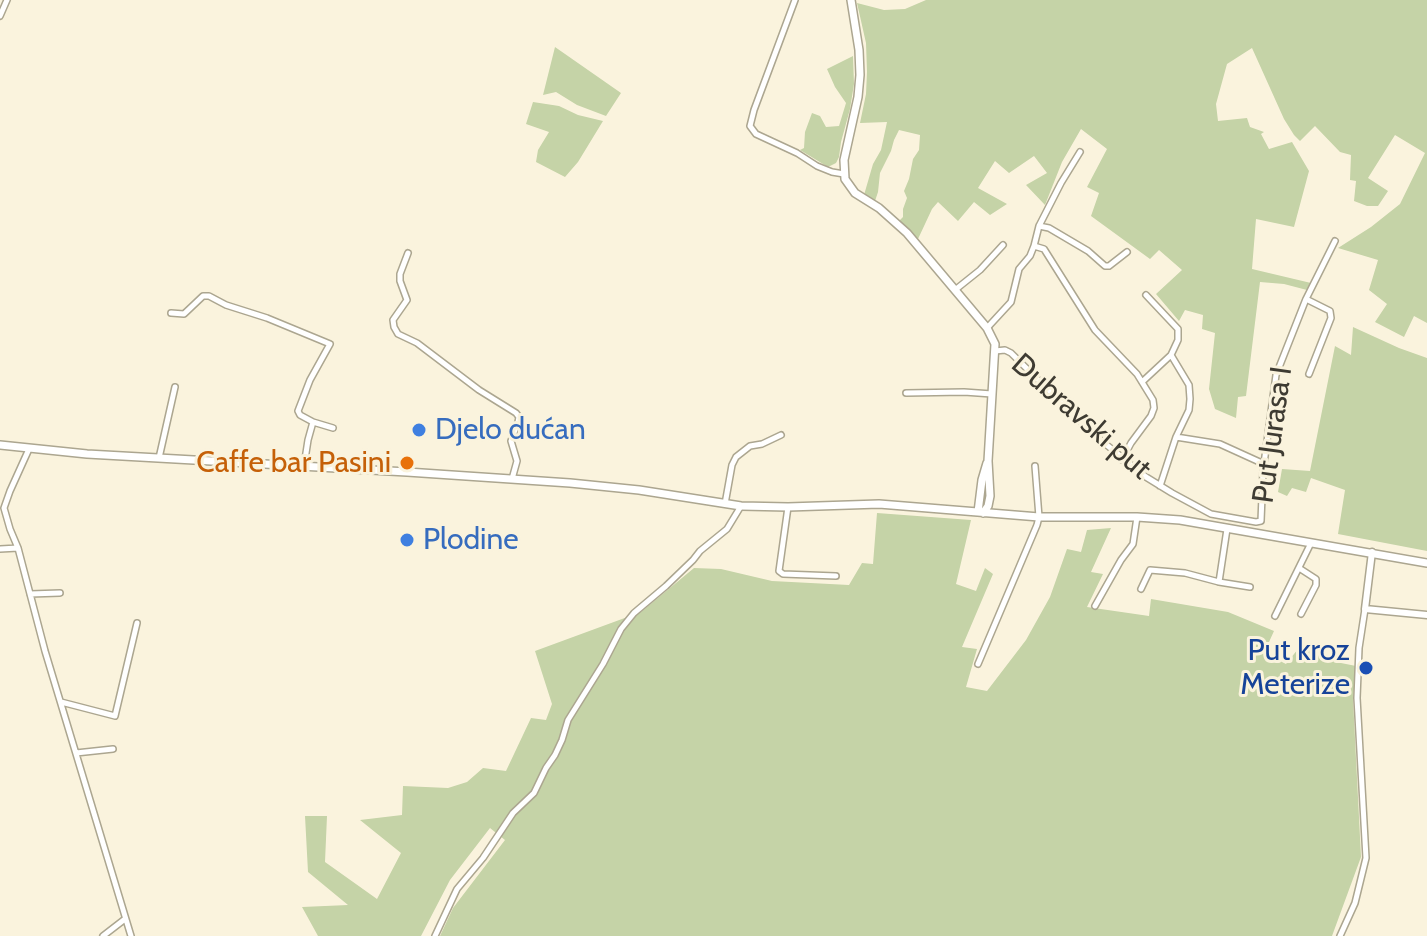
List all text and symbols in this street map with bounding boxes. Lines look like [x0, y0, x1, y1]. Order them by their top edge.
street label: Dubravski put [1004, 347, 1158, 487]
street label: Put Jurasa I [1246, 364, 1300, 506]
place label: Djelo dućan [435, 412, 586, 448]
marker: Djelo dućan [410, 421, 428, 439]
place label: Caffe bar Pasini [196, 445, 391, 481]
marker: Caffe bar Pasini [398, 454, 416, 472]
place label: Plodine [423, 522, 519, 558]
marker: Plodine [398, 531, 416, 549]
place label: Put kroz Meterize [1240, 633, 1350, 704]
marker: Put kroz Meterize [1357, 659, 1375, 677]

